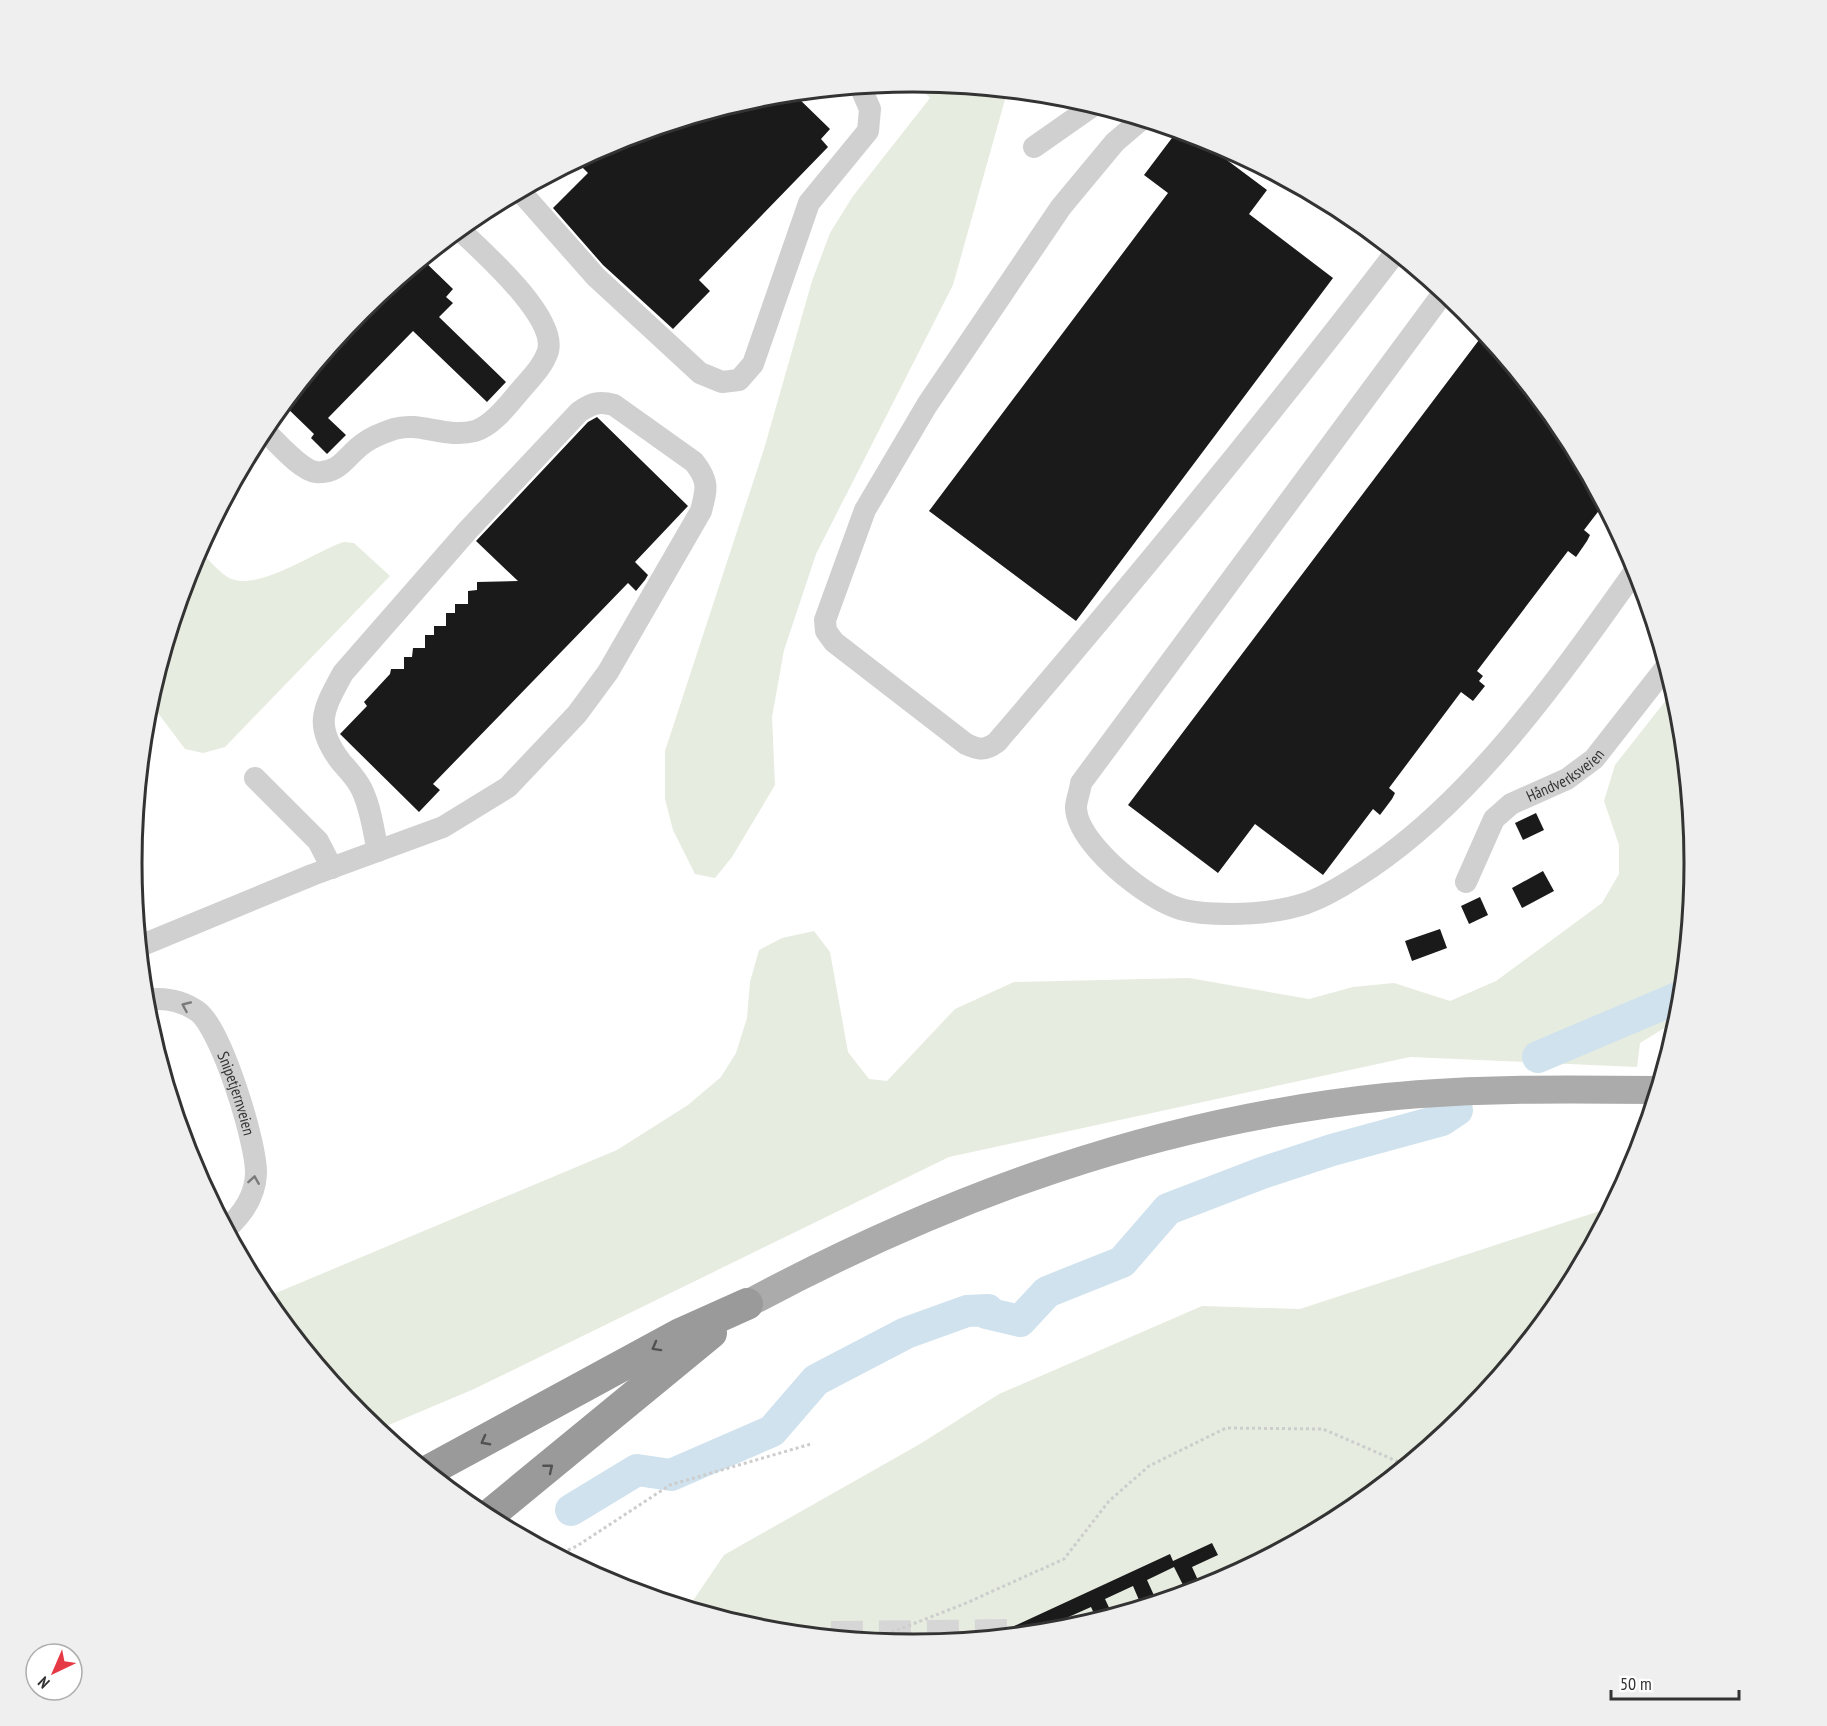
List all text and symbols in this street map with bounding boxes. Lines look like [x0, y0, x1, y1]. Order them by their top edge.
street label: Håndverksveien [1523, 745, 1608, 806]
one-way arrow [181, 1001, 192, 1013]
street label: Snipetjernveien [213, 1048, 260, 1137]
one-way arrow [248, 1175, 260, 1185]
one-way arrow [652, 1340, 662, 1351]
one-way arrow [481, 1434, 492, 1445]
one-way arrow [542, 1464, 553, 1475]
north arrow [24, 1642, 84, 1702]
scale bar [1611, 1663, 1738, 1701]
text: 50 m [1620, 1672, 1652, 1695]
text: N [34, 1673, 54, 1693]

